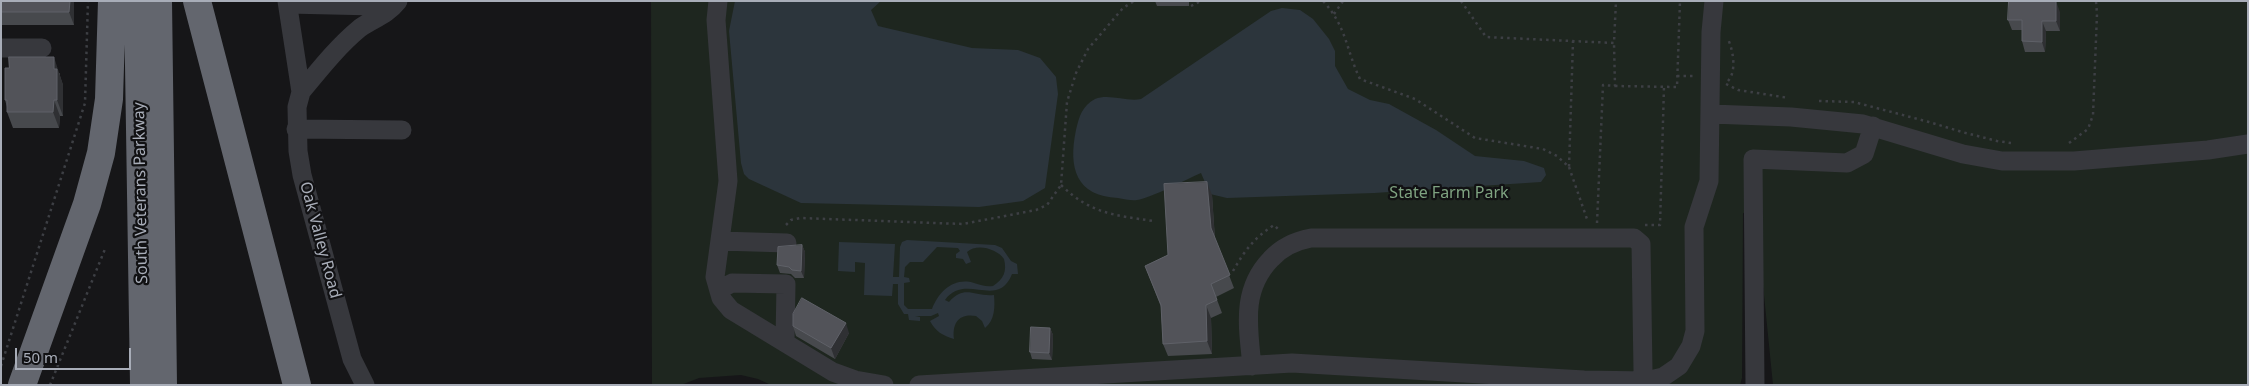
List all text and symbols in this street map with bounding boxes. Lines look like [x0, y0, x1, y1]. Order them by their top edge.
street label: South Veterans Parkway [130, 102, 152, 284]
street label: Oak Valley Road [295, 179, 345, 301]
park label: State Farm Park [1389, 183, 1509, 203]
scale bar [18, 338, 134, 370]
text: 50 m [23, 347, 58, 367]

